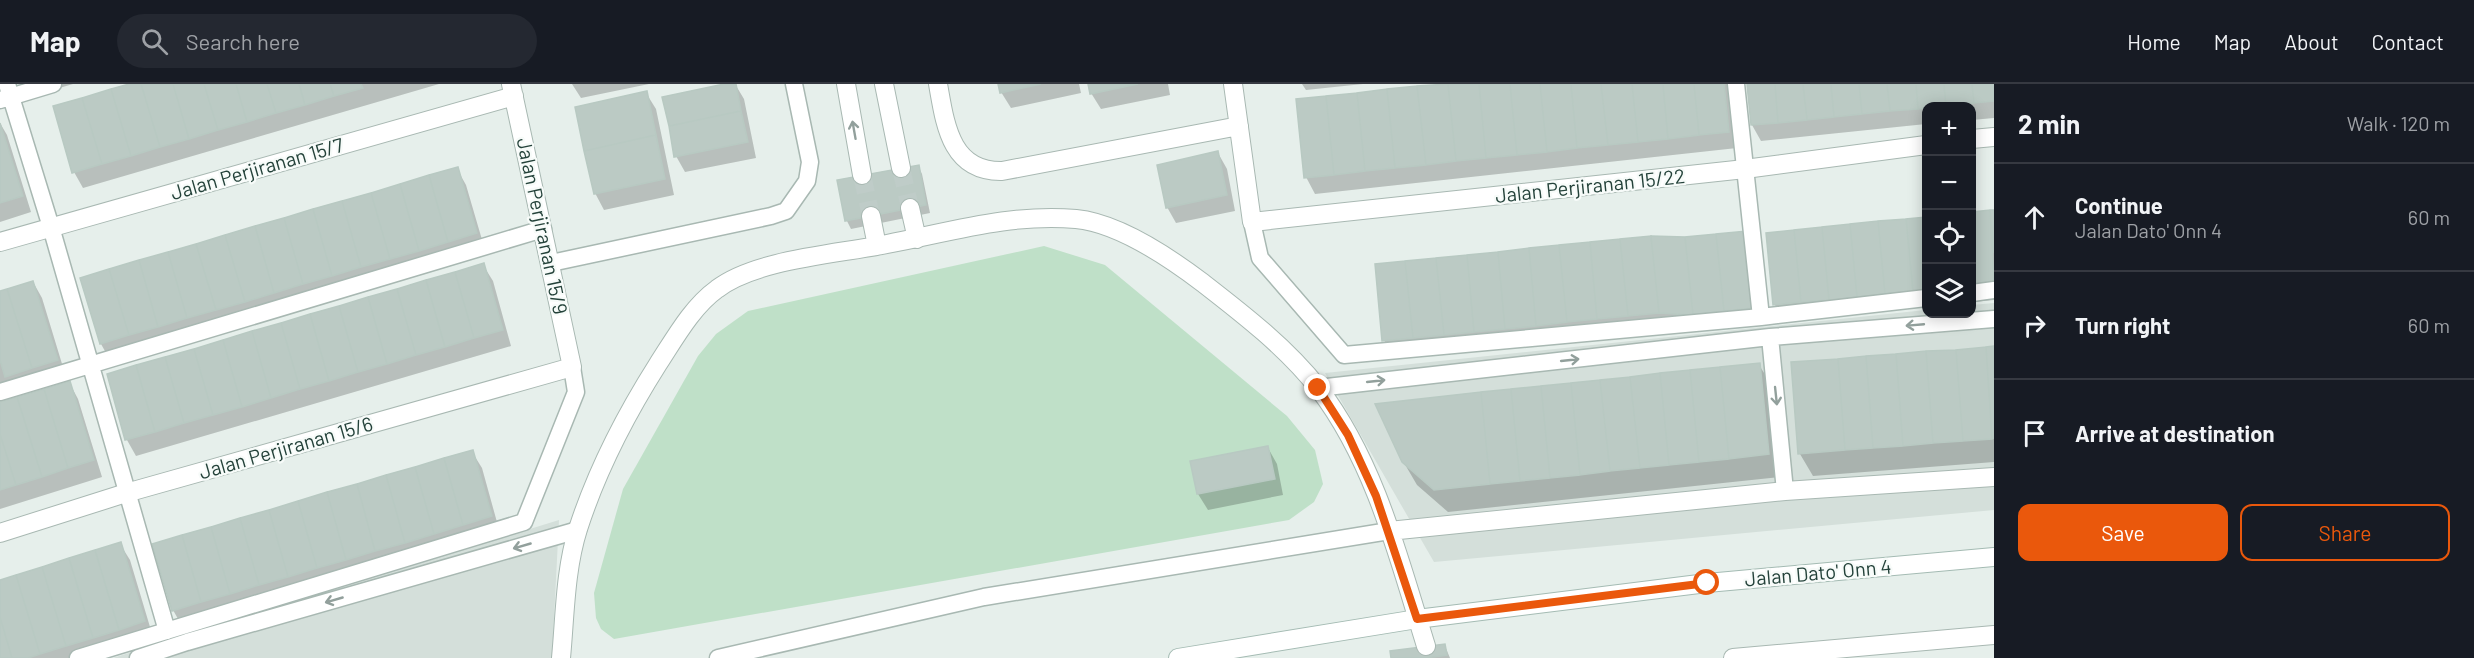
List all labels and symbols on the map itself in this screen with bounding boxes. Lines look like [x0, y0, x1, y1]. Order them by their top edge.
one-way arrow [848, 120, 859, 140]
street label: Jalan Perjiranan 15/7 [167, 132, 346, 204]
street label: Jalan Perjiranan 15/9 [513, 135, 573, 316]
street label: Jalan Perjiranan 15/22 [1494, 163, 1686, 207]
one-way arrow [1905, 320, 1925, 331]
one-way arrow [1560, 354, 1579, 365]
route end [1304, 374, 1330, 400]
one-way arrow [1366, 376, 1386, 387]
one-way arrow [1771, 385, 1782, 405]
street label: Jalan Perjiranan 15/6 [196, 411, 375, 483]
one-way arrow [512, 541, 531, 552]
street label: Jalan Dato' Onn 4 [1744, 554, 1892, 590]
route start [1693, 569, 1719, 595]
one-way arrow [325, 595, 344, 606]

